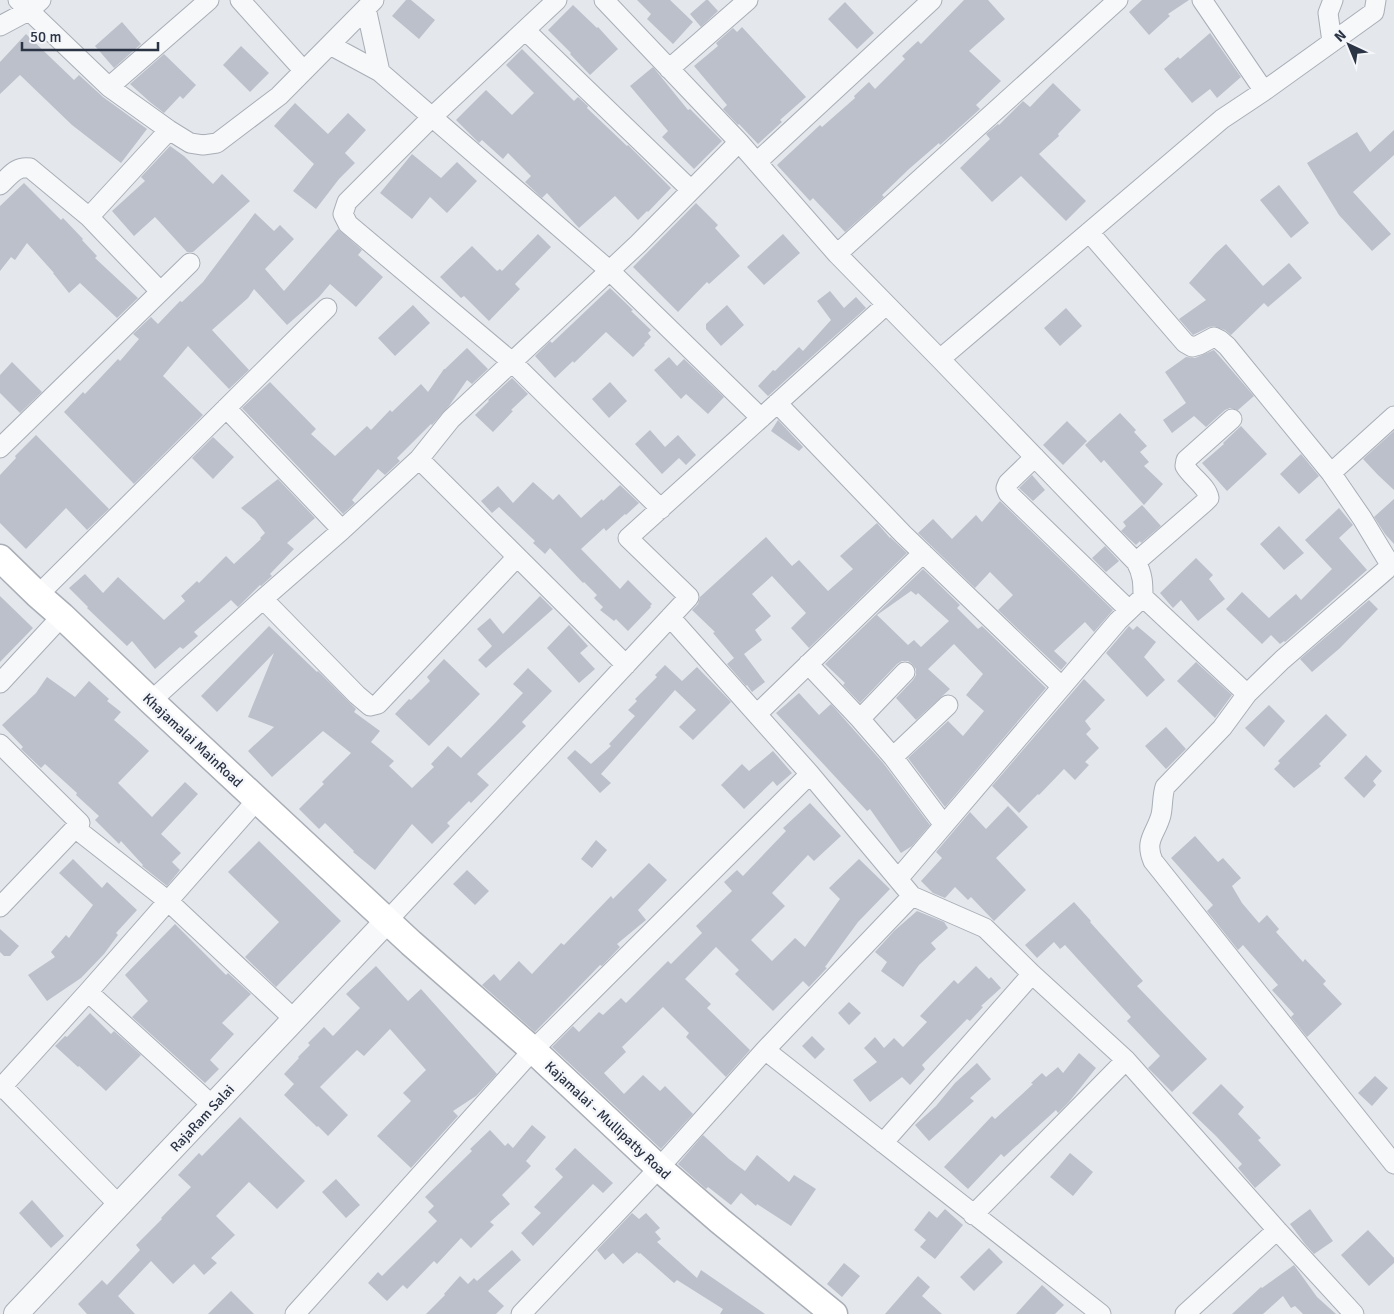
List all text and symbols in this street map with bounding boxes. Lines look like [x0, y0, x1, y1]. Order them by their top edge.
scale bar [22, 20, 159, 52]
north arrow [1324, 20, 1374, 70]
text: N [1331, 27, 1350, 46]
text: 50 m [30, 28, 61, 46]
street label: Khajamalai MainRoad [139, 690, 246, 791]
street label: Kajamalai - Mullipatty Road [541, 1058, 674, 1183]
street label: RajaRam Salai [167, 1081, 238, 1156]

